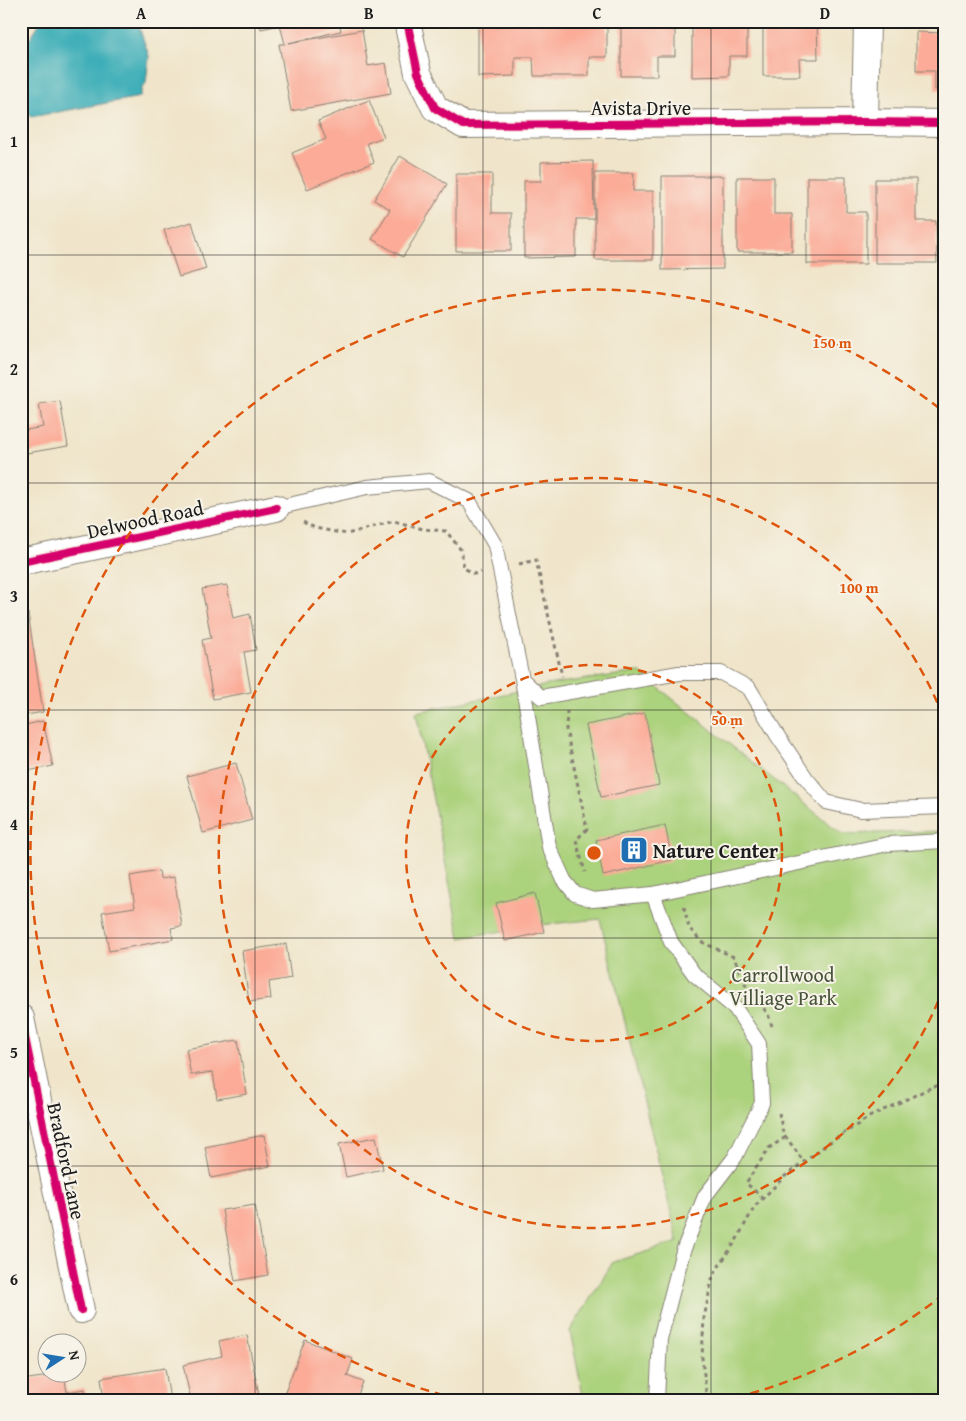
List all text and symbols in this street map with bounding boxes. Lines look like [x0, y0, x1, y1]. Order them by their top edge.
text: A [136, 1, 147, 25]
text: B [364, 1, 374, 25]
text: C [592, 1, 602, 25]
text: D [820, 1, 830, 25]
street label: Avista Drive [591, 93, 691, 122]
text: 1 [10, 129, 18, 153]
text: 150 m [812, 332, 852, 353]
text: 2 [10, 357, 18, 381]
street label: Delwood Road [84, 492, 206, 545]
text: 100 m [839, 577, 879, 598]
text: 3 [10, 584, 18, 608]
text: 50 m [711, 709, 743, 730]
text: 4 [10, 812, 18, 836]
building icon: Nature Center [619, 835, 649, 865]
place label: Nature Center [653, 836, 778, 865]
centre of rings [585, 844, 603, 862]
park label: Carrollwood Villiage Park [729, 960, 838, 1012]
text: 5 [10, 1040, 18, 1064]
street label: Bradford Lane [40, 1100, 94, 1222]
text: 6 [10, 1267, 18, 1291]
north arrow [38, 1334, 88, 1384]
text: N [64, 1349, 86, 1363]

